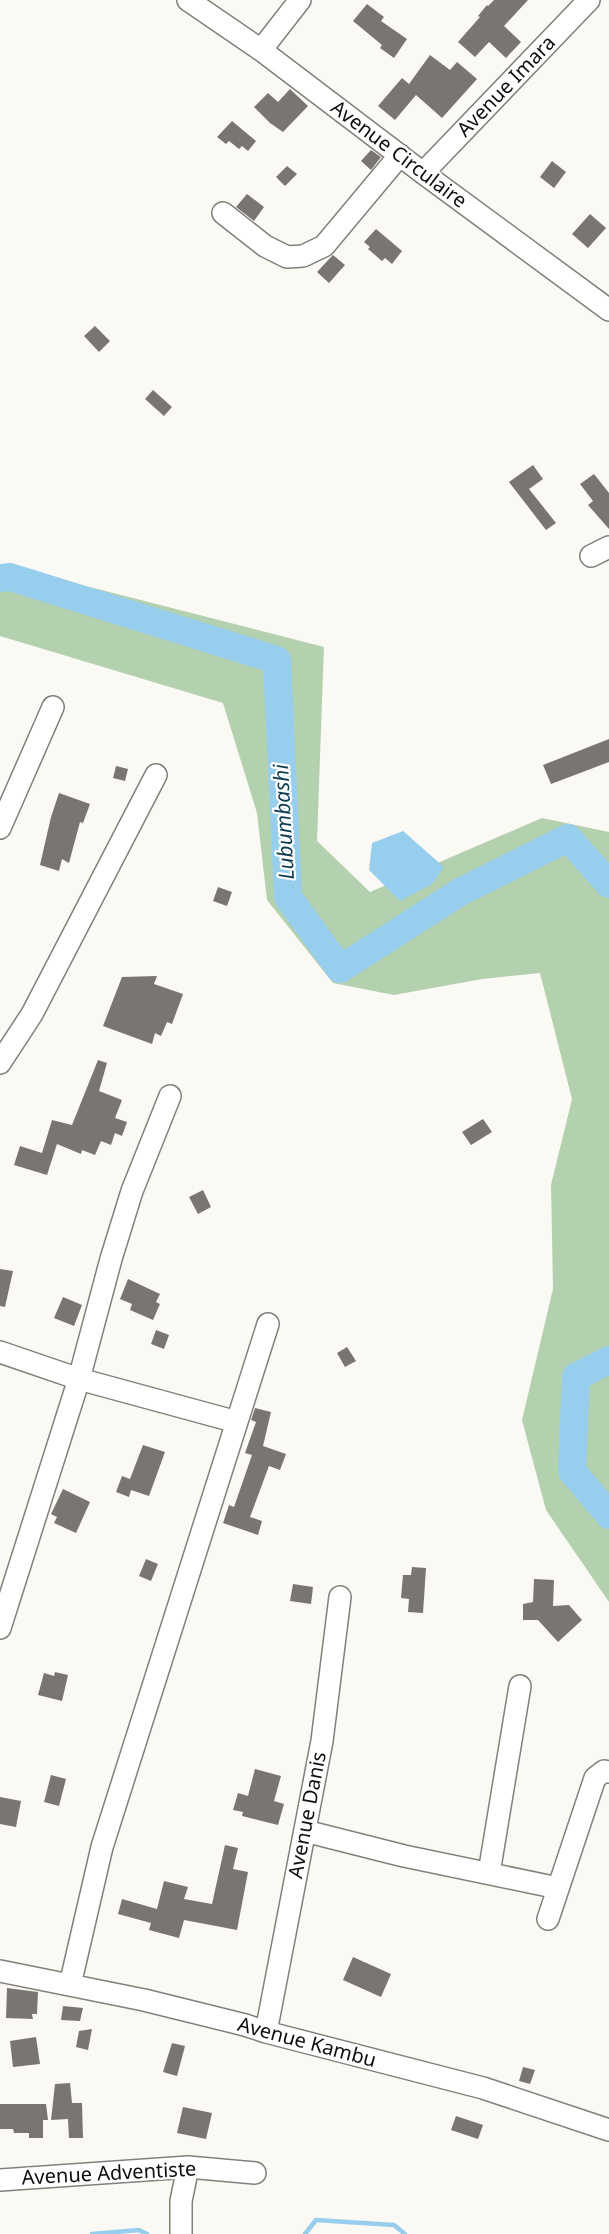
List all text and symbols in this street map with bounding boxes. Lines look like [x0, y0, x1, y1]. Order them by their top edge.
street label: Avenue Imara [450, 29, 561, 142]
street label: Avenue Circulaire [326, 94, 473, 214]
water label: Lubumbashi [266, 763, 300, 881]
street label: Avenue Danis [281, 1749, 332, 1880]
street label: Avenue Kambu [235, 2010, 379, 2073]
street label: Avenue Adventiste [21, 2154, 197, 2191]

